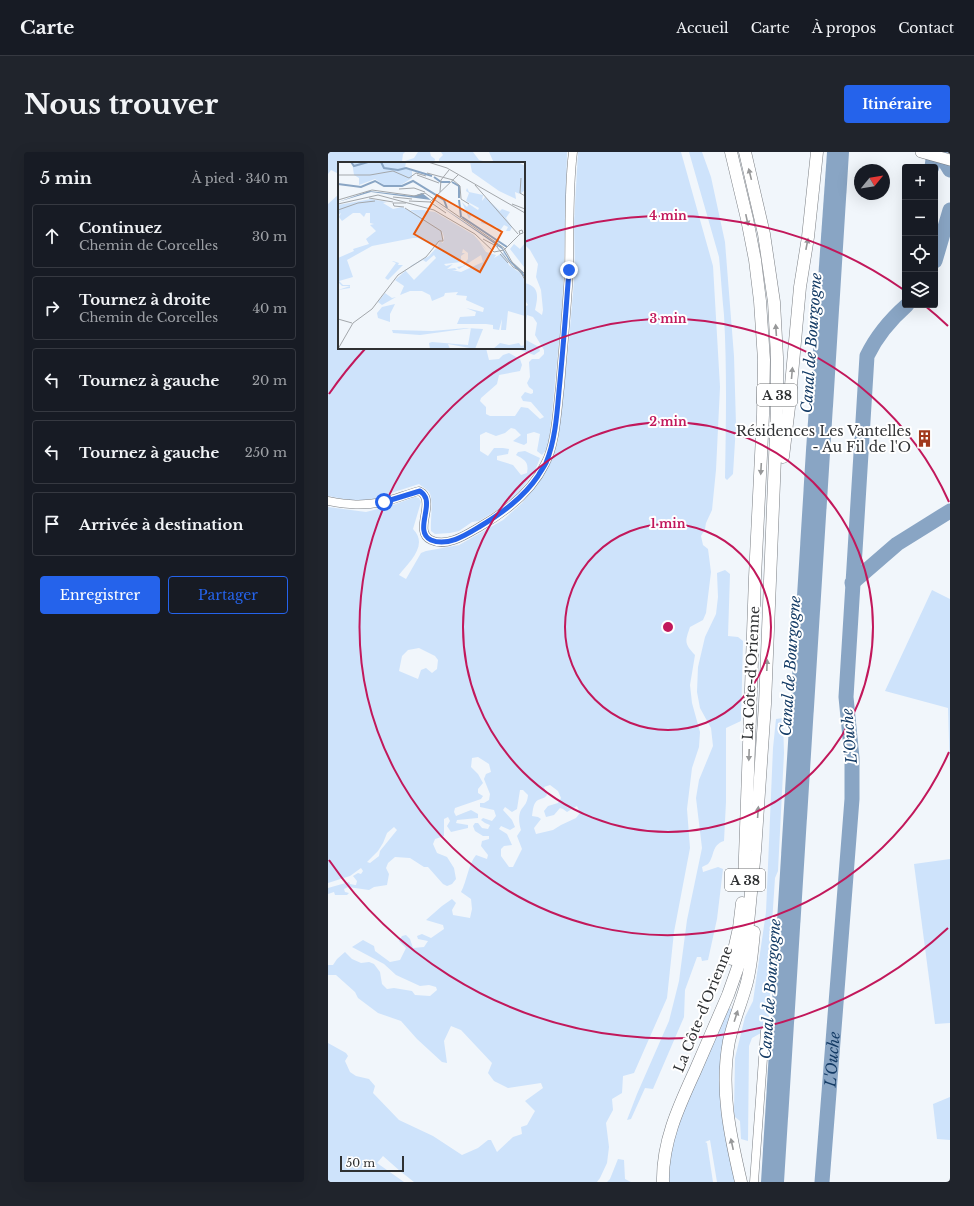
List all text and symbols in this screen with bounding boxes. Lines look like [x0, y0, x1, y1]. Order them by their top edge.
text: Carte [20, 16, 74, 39]
text: Accueil [676, 19, 729, 37]
text: Carte [751, 19, 790, 37]
text: À propos [812, 19, 876, 37]
text: Contact [898, 19, 954, 37]
button: Itinéraire [844, 85, 950, 123]
text: Nous trouver [24, 87, 218, 122]
inset map [338, 162, 525, 349]
north arrow [854, 164, 890, 200]
map controls [902, 164, 938, 308]
button: + [902, 164, 938, 200]
text: 5 min [40, 168, 92, 189]
one-way arrow [747, 168, 753, 180]
text: À pied · 340 m [192, 170, 288, 187]
button: − [902, 200, 938, 236]
text: 4 min [649, 208, 687, 223]
one-way arrow [745, 214, 751, 226]
text: Continuez [79, 218, 162, 237]
icon: ahead [41, 225, 63, 247]
text: 30 m [252, 228, 287, 245]
button: locate [902, 236, 938, 272]
text: Chemin de Corcelles [79, 237, 218, 254]
one-way arrow [804, 238, 810, 251]
route end [560, 261, 578, 279]
water label: Canal de Bourgogne [797, 272, 825, 414]
button: layers [902, 272, 938, 308]
text: Tournez à droite [79, 290, 211, 309]
icon: right [41, 297, 63, 319]
text: 40 m [252, 300, 287, 317]
text: Chemin de Corcelles [79, 309, 218, 326]
text: 3 min [649, 311, 687, 326]
one-way arrow [772, 324, 779, 336]
one-way arrow [789, 367, 795, 380]
icon: left [41, 369, 63, 391]
text: Tournez à gauche [79, 371, 219, 390]
text: 20 m [252, 372, 287, 389]
road number: A 38 [757, 384, 797, 406]
text: 2 min [649, 414, 687, 429]
place label: Résidences Les Vantelles - Au Fil de l'O [736, 422, 911, 456]
building icon: Résidences Les Vantelles - Au Fil de l'O [914, 429, 934, 449]
icon: left [41, 441, 63, 463]
text: Tournez à gauche [79, 443, 219, 462]
text: 250 m [245, 444, 287, 461]
one-way arrow [757, 463, 764, 475]
route start [375, 493, 393, 511]
icon: arrive [41, 513, 63, 535]
text: Arrivée à destination [79, 515, 243, 534]
text: 1 min [651, 516, 686, 531]
button: Enregistrer [40, 576, 160, 614]
button: Partager [168, 576, 288, 614]
water label: Canal de Bourgogne [776, 595, 804, 737]
street label: La Côte-d'Orienne [738, 605, 764, 741]
centre of rings [661, 620, 675, 634]
one-way arrow [764, 658, 770, 671]
water label: L'Ouche [837, 707, 861, 766]
one-way arrow [746, 749, 752, 762]
one-way arrow [754, 806, 761, 818]
road number: A 38 [725, 869, 765, 891]
water label: Canal de Bourgogne [756, 918, 784, 1060]
street label: La Côte-d'Orienne [669, 943, 737, 1075]
one-way arrow [733, 1009, 739, 1021]
water label: L'Ouche [820, 1031, 843, 1089]
one-way arrow [729, 1138, 735, 1150]
scale bar [340, 1154, 404, 1173]
text: 50 m [346, 1156, 375, 1170]

